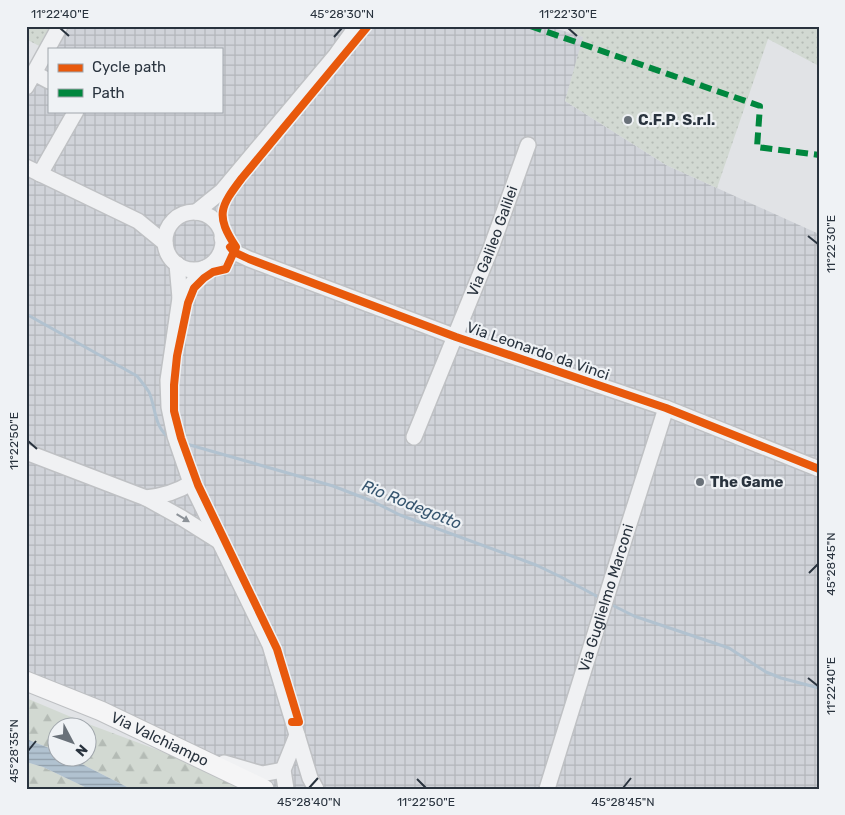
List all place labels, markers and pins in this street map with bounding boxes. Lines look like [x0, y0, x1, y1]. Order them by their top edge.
place label: C.F.P. S.r.l. [638, 111, 715, 129]
marker: C.F.P. S.r.l. [622, 114, 634, 126]
place label: The Game [710, 473, 783, 491]
marker: The Game [694, 476, 706, 488]

